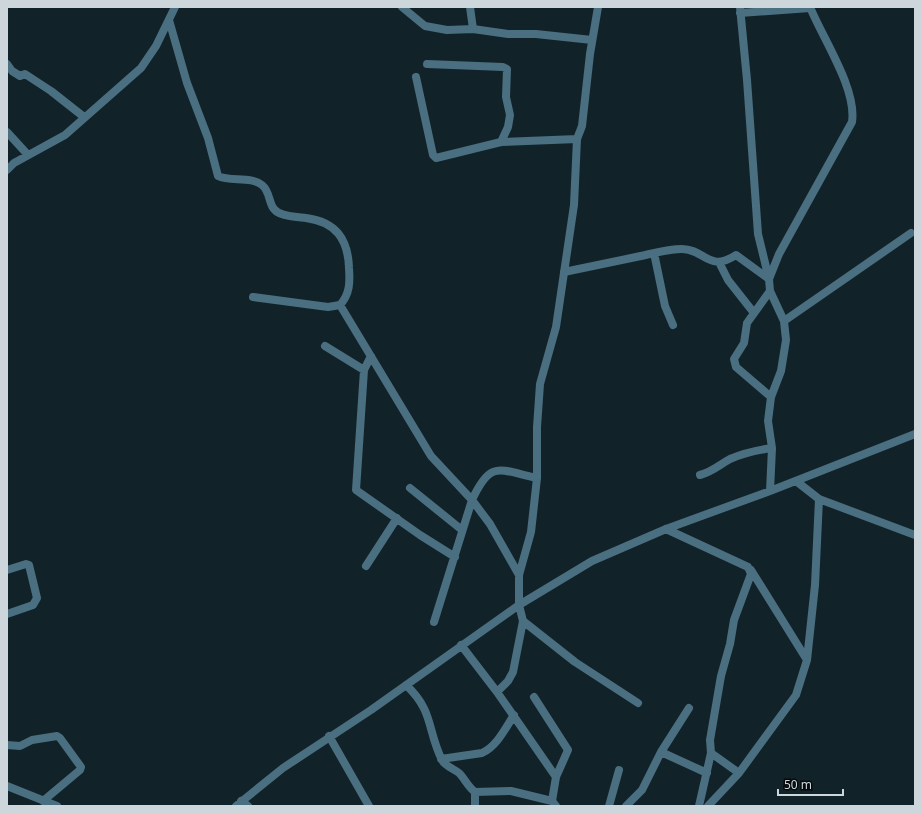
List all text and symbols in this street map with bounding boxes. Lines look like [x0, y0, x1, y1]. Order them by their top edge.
scale bar [778, 771, 843, 797]
text: 50 m [784, 776, 812, 793]

